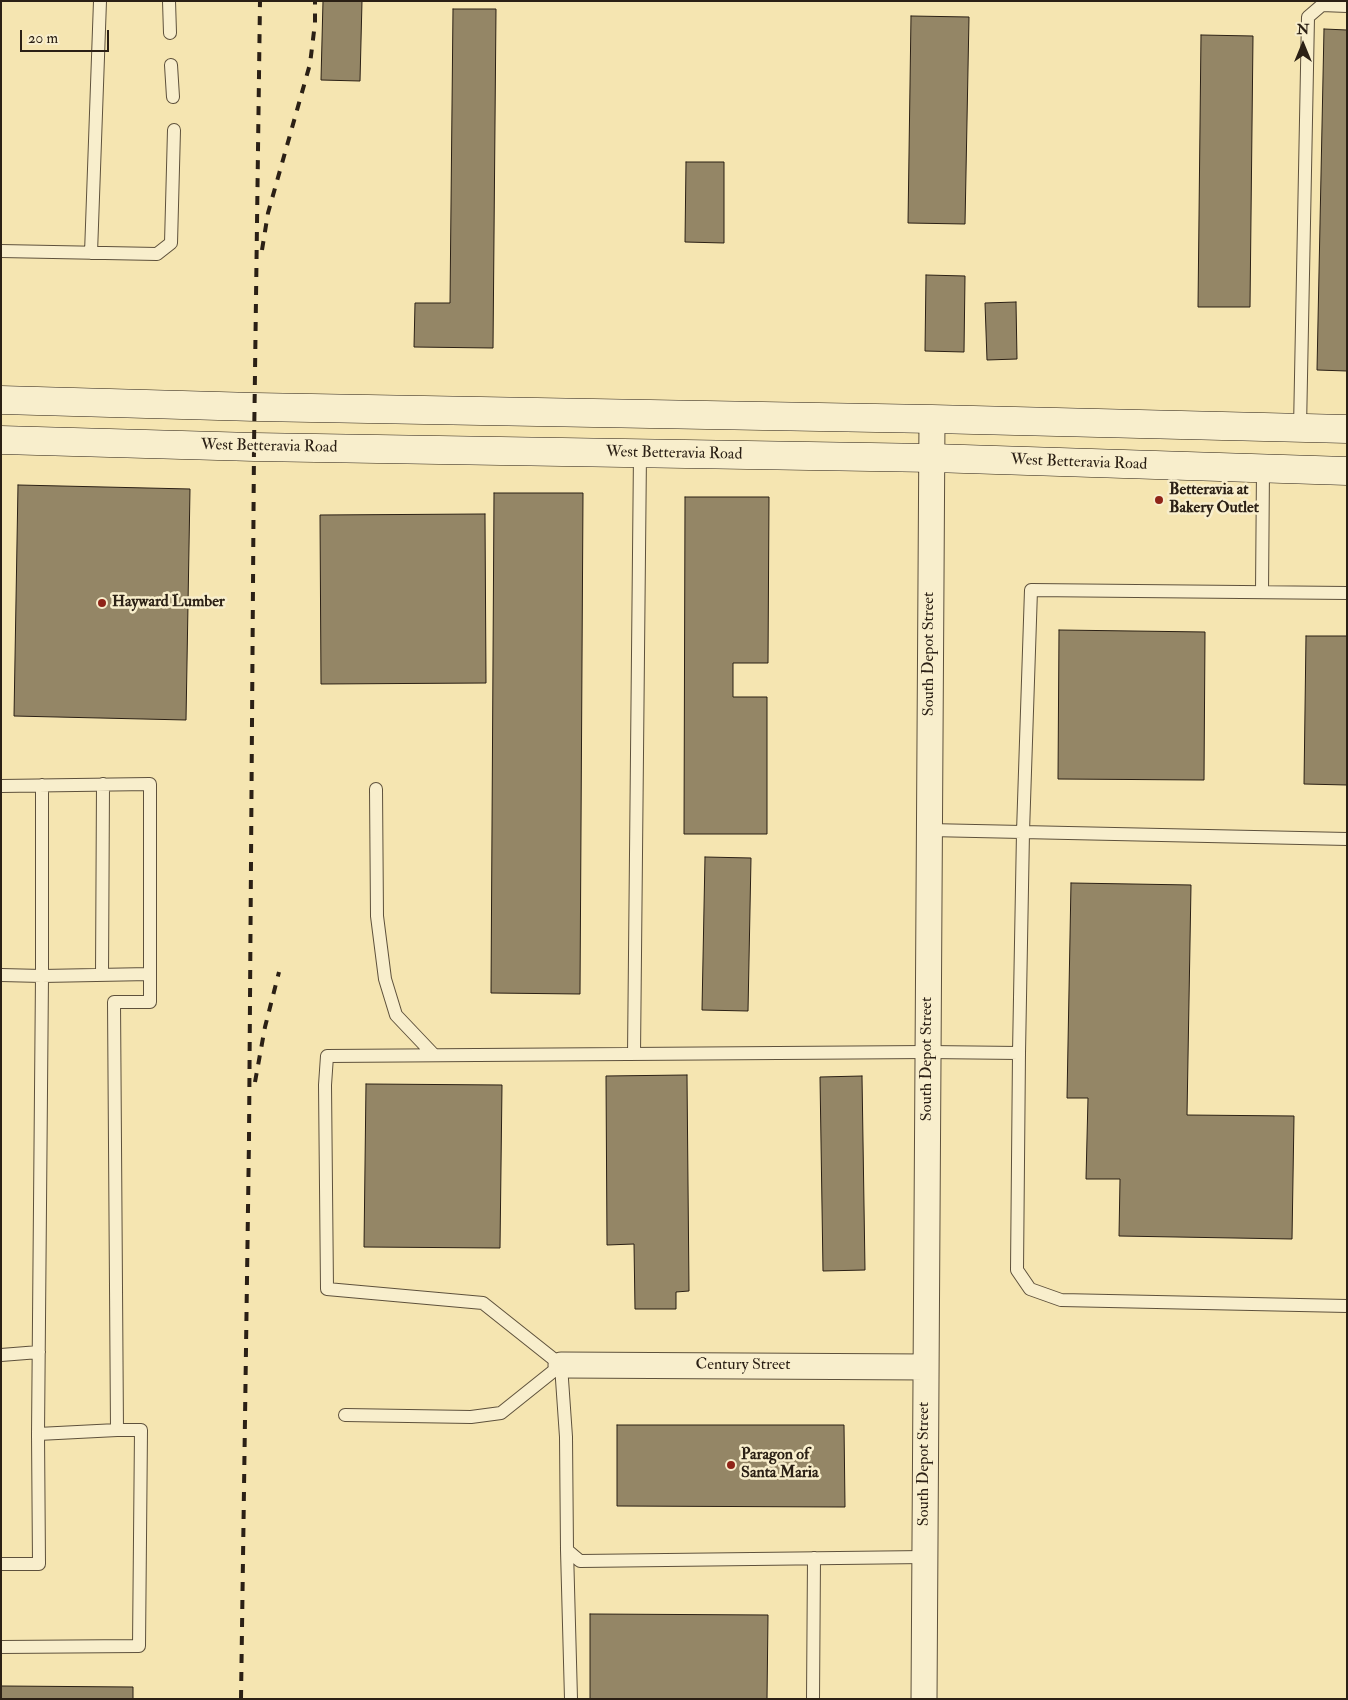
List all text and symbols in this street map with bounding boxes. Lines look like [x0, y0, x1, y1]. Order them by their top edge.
scale bar [22, 20, 111, 52]
north arrow [1278, 20, 1328, 70]
text: N [1297, 21, 1309, 38]
text: 20 m [28, 29, 58, 48]
street label: West Betteravia Road [201, 436, 337, 458]
street label: West Betteravia Road [606, 443, 742, 465]
street label: West Betteravia Road [1010, 451, 1148, 475]
place label: Betteravia at Bakery Outlet [1169, 481, 1259, 519]
marker: Betteravia at Bakery Outlet [1153, 494, 1165, 506]
street label: South Depot Street [920, 592, 940, 716]
place label: Hayward Lumber [112, 593, 225, 613]
marker: Hayward Lumber [96, 597, 108, 609]
street label: South Depot Street [918, 997, 938, 1121]
street label: Century Street [696, 1356, 790, 1376]
street label: South Depot Street [915, 1402, 935, 1526]
place label: Paragon of Santa Maria [741, 1446, 819, 1484]
marker: Paragon of Santa Maria [725, 1459, 737, 1471]

